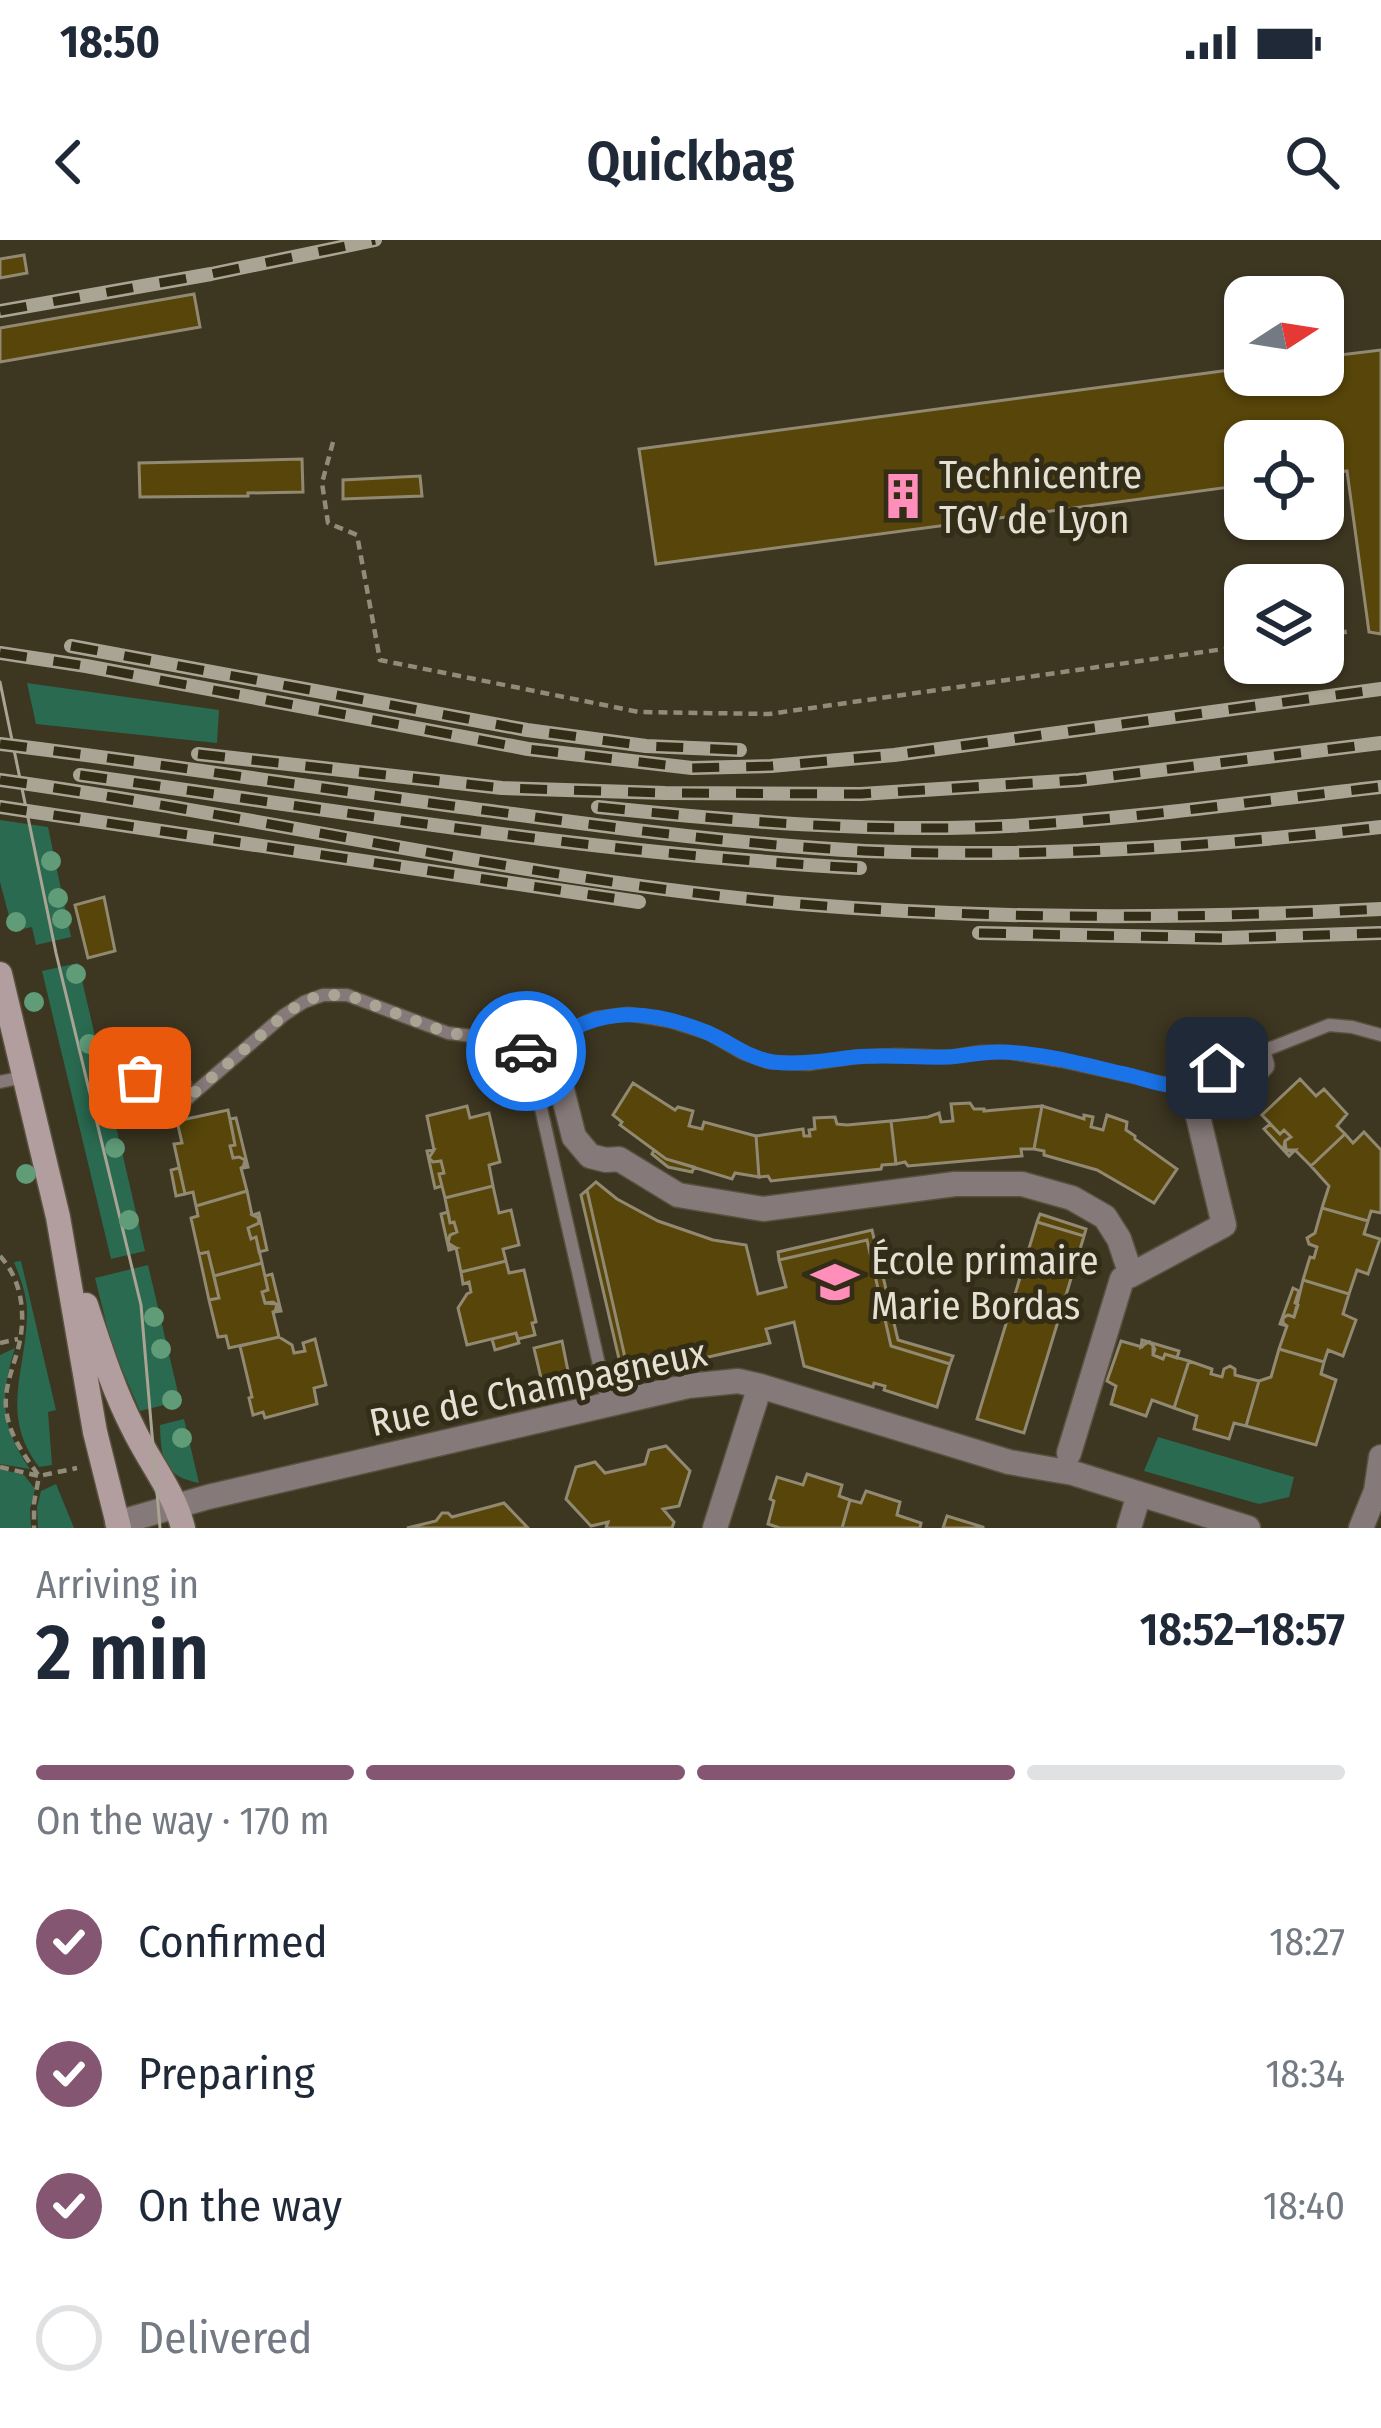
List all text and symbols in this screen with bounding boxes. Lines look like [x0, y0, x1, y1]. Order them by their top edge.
text: 18:50 [60, 15, 160, 69]
icon: back [36, 129, 102, 195]
icon: search [1279, 129, 1345, 195]
text: Quickbag [587, 130, 794, 194]
north arrow [1224, 276, 1344, 396]
map controls [1224, 276, 1344, 684]
button: locate [1224, 420, 1344, 540]
place label: Technicentre TGV de Lyon [939, 452, 1142, 543]
building icon: Technicentre TGV de Lyon [878, 471, 928, 521]
button: layers [1224, 564, 1344, 684]
courier [466, 991, 586, 1111]
pin [1166, 1017, 1268, 1119]
icon: car [493, 1018, 559, 1084]
pin [89, 1027, 191, 1129]
icon: home [1184, 1035, 1250, 1101]
icon: bag [107, 1045, 173, 1111]
place label: École primaire Marie Bordas [871, 1238, 1098, 1329]
school or university icon: École primaire Marie Bordas [810, 1257, 860, 1307]
street label: Rue de Champagneux [366, 1330, 711, 1446]
text: Arriving in [36, 1562, 199, 1608]
text: 18:52–18:57 [1140, 1603, 1345, 1657]
text: 2 min [36, 1606, 209, 1700]
text: On the way · 170 m [36, 1798, 330, 1844]
icon: check [36, 1909, 102, 1975]
text: Confirmed [138, 1915, 328, 1969]
text: 18:27 [1269, 1919, 1345, 1965]
icon: check [36, 2041, 102, 2107]
text: Preparing [138, 2047, 315, 2101]
text: 18:34 [1265, 2051, 1345, 2097]
icon: check [36, 2173, 102, 2239]
text: On the way [138, 2179, 342, 2233]
text: 18:40 [1263, 2183, 1345, 2229]
text: Delivered [138, 2311, 312, 2365]

